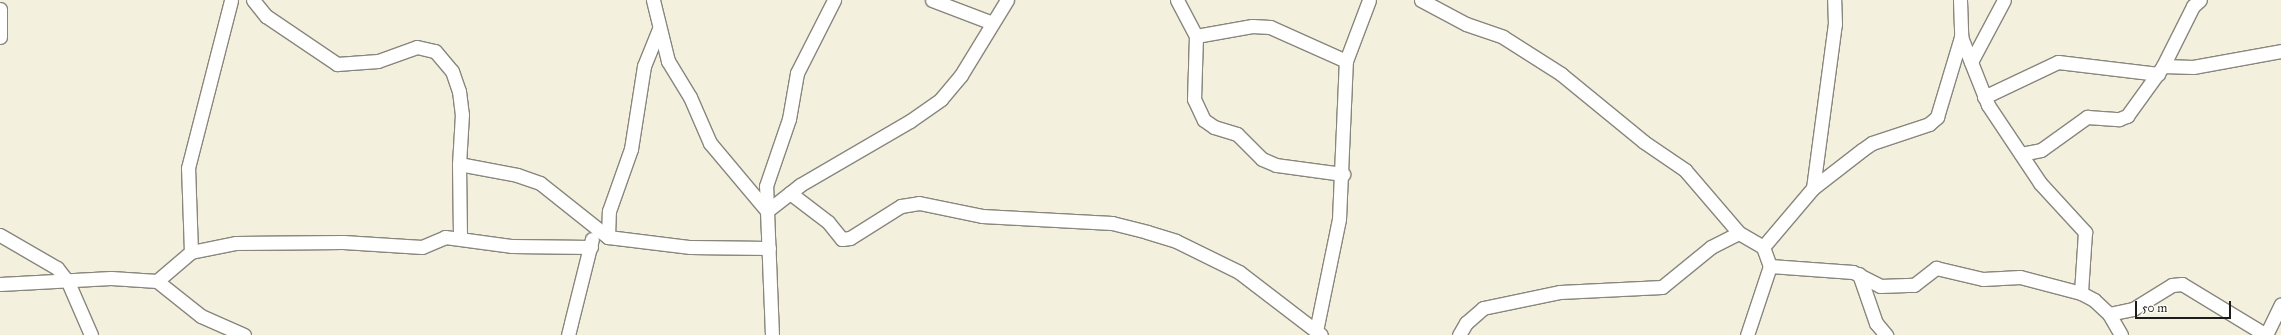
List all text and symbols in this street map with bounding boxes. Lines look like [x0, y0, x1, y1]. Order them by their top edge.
scale bar [2137, 293, 2233, 319]
text: 50 m [2142, 301, 2167, 315]

